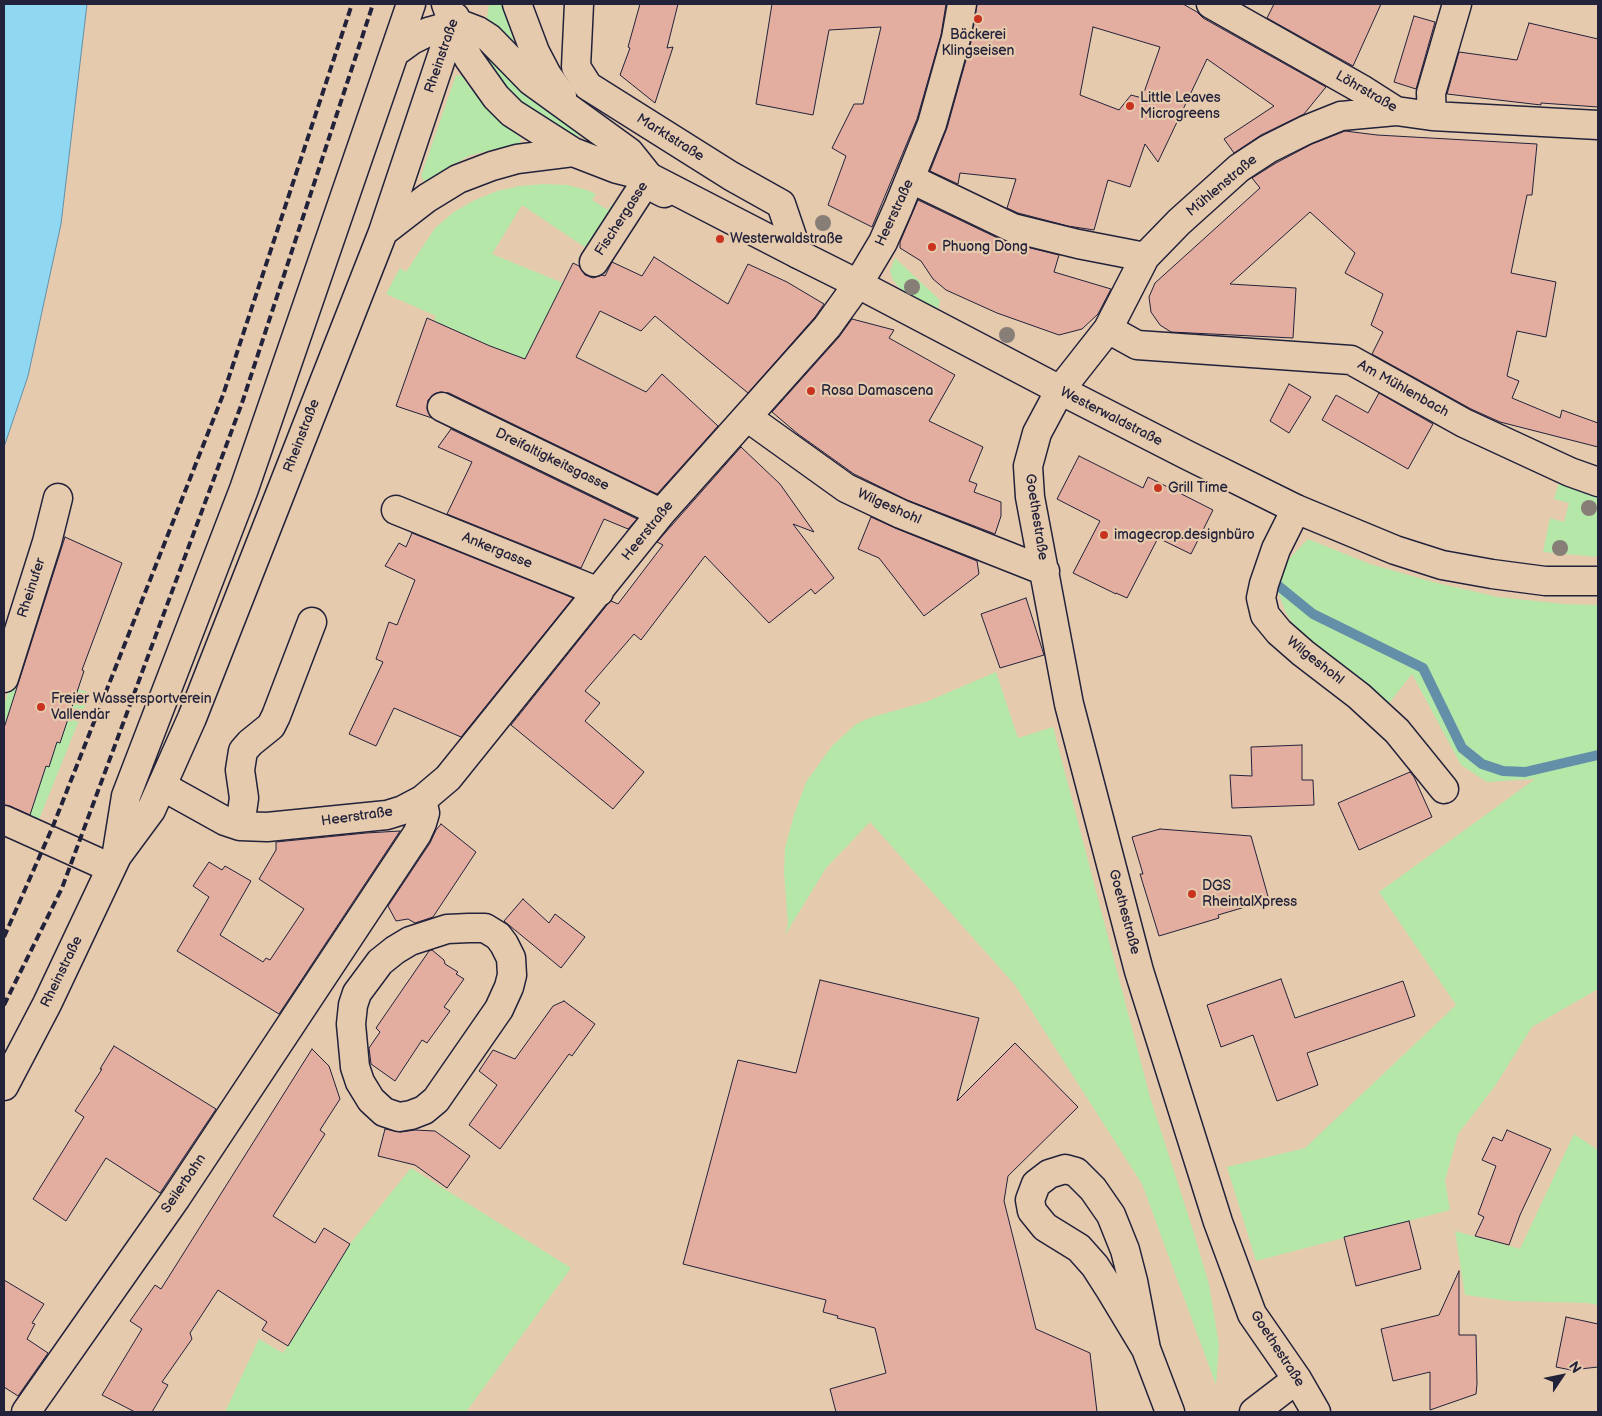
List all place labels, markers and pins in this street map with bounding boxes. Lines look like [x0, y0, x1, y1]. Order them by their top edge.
marker: Bäckerei Klingseisen [972, 13, 984, 25]
place label: Bäckerei Klingseisen [941, 27, 1015, 59]
place label: Little Leaves Microgreens [1140, 90, 1221, 122]
marker: Little Leaves Microgreens [1124, 100, 1136, 112]
place label: Westerwaldstraße [730, 231, 843, 247]
marker: Westerwaldstraße [714, 233, 726, 245]
place label: Phuong Dong [942, 239, 1028, 255]
marker: Phuong Dong [926, 241, 938, 253]
place label: Rosa Damascena [821, 383, 933, 399]
marker: Rosa Damascena [805, 385, 817, 397]
place label: Grill Time [1168, 480, 1228, 496]
marker: Grill Time [1152, 482, 1164, 494]
place label: imagecrop.designbüro [1114, 527, 1255, 543]
marker: imagecrop.designbüro [1098, 529, 1110, 541]
place label: Freier Wassersportverein Vallendar [51, 691, 212, 724]
marker: Freier Wassersportverein Vallendar [35, 701, 47, 713]
place label: DGS RheintalXpress [1202, 878, 1297, 910]
marker: DGS RheintalXpress [1186, 888, 1198, 900]

